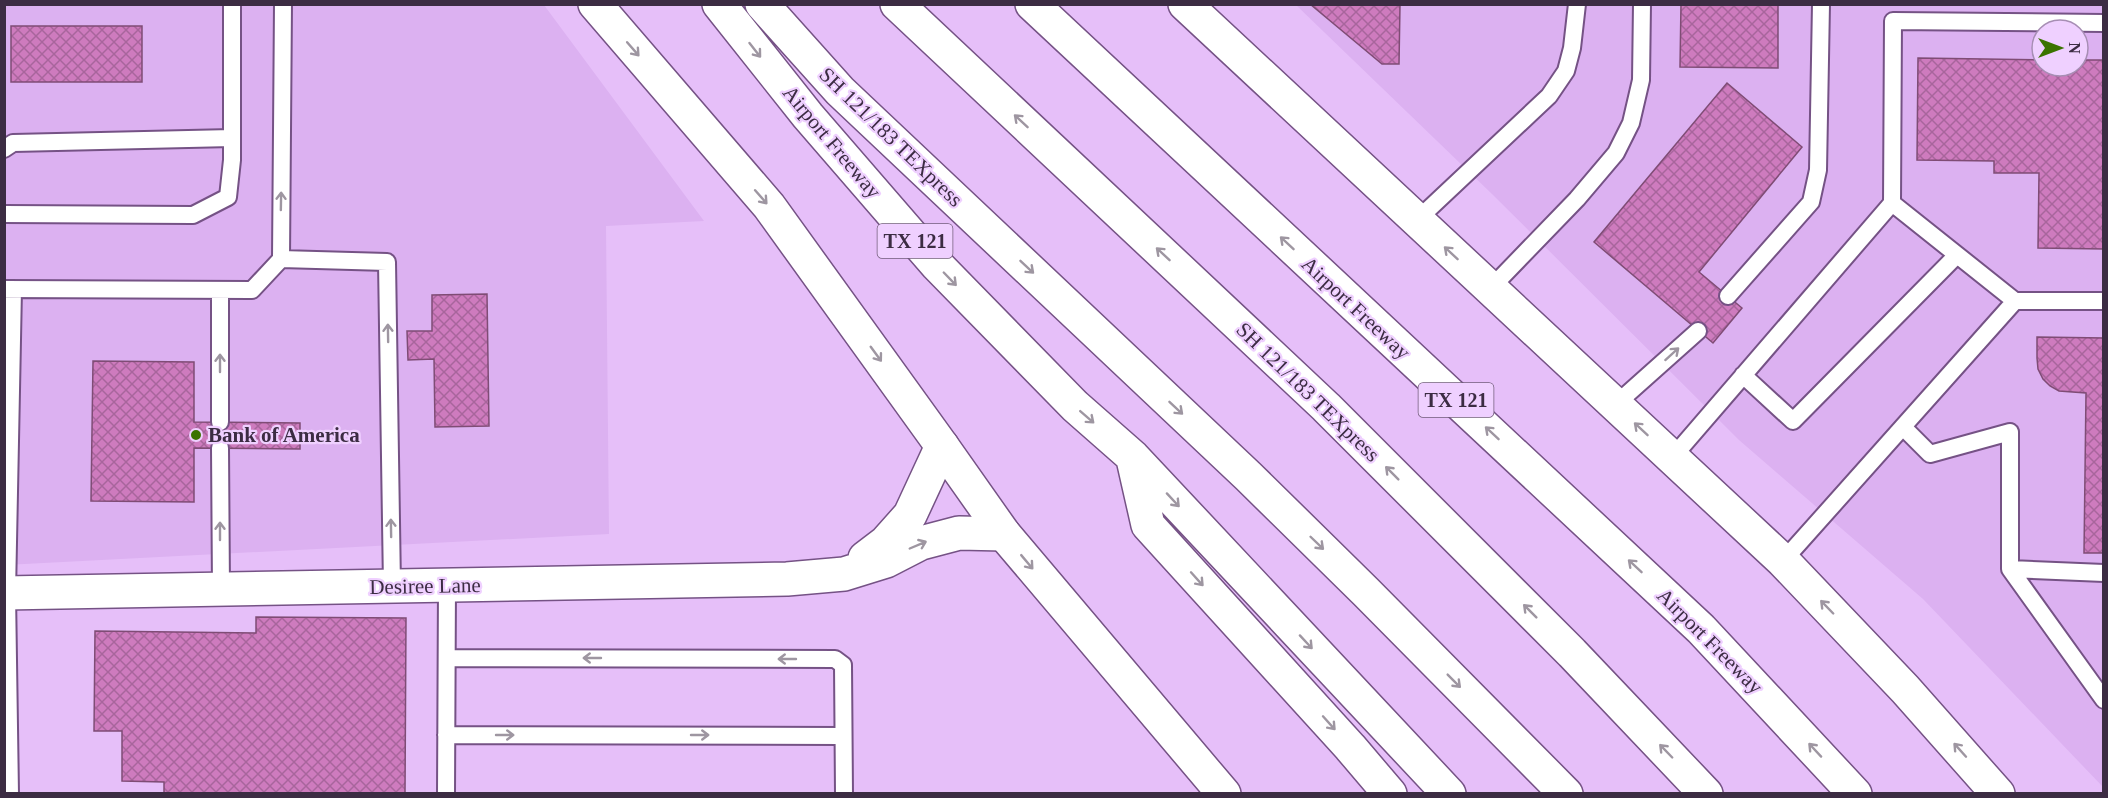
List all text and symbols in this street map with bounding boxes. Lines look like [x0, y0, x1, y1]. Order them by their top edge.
north arrow [2030, 18, 2090, 78]
one-way arrow [627, 41, 640, 57]
one-way arrow [749, 42, 762, 58]
text: N [2066, 42, 2083, 54]
street label: SH 121/183 TEXpress [814, 62, 968, 212]
street label: Airport Freeway [778, 81, 886, 203]
one-way arrow [1014, 114, 1029, 128]
one-way arrow [753, 188, 767, 204]
one-way arrow [276, 191, 287, 211]
road number: TX 121 [878, 224, 952, 258]
one-way arrow [1280, 236, 1295, 251]
one-way arrow [1444, 246, 1459, 260]
one-way arrow [1156, 247, 1171, 261]
street label: Airport Freeway [1297, 252, 1416, 365]
one-way arrow [1019, 260, 1034, 275]
one-way arrow [943, 271, 957, 286]
street label: SH 121/183 TEXpress [1231, 317, 1385, 467]
one-way arrow [382, 323, 394, 343]
one-way arrow [870, 345, 882, 361]
one-way arrow [1665, 347, 1680, 361]
one-way arrow [214, 354, 226, 374]
road number: TX 121 [1418, 383, 1494, 417]
one-way arrow [1168, 401, 1183, 415]
one-way arrow [1079, 410, 1094, 424]
one-way arrow [1633, 421, 1648, 436]
place label: Bank of America [208, 423, 360, 447]
one-way arrow [1485, 426, 1500, 440]
marker: Bank of America [189, 428, 203, 442]
one-way arrow [1385, 466, 1400, 480]
one-way arrow [1166, 492, 1180, 507]
one-way arrow [385, 518, 397, 538]
one-way arrow [214, 521, 226, 541]
one-way arrow [1309, 536, 1324, 551]
one-way arrow [909, 539, 927, 551]
one-way arrow [1021, 554, 1034, 570]
one-way arrow [1627, 559, 1642, 573]
one-way arrow [1190, 571, 1204, 586]
street label: Desiree Lane [369, 573, 481, 599]
street label: Airport Freeway [1652, 583, 1768, 699]
one-way arrow [1820, 599, 1834, 614]
one-way arrow [1523, 604, 1538, 619]
one-way arrow [1299, 634, 1313, 649]
one-way arrow [582, 652, 602, 664]
one-way arrow [777, 653, 797, 665]
one-way arrow [1447, 674, 1462, 689]
one-way arrow [1322, 715, 1336, 730]
one-way arrow [494, 729, 514, 741]
one-way arrow [689, 729, 709, 741]
one-way arrow [1808, 743, 1822, 758]
one-way arrow [1953, 743, 1967, 758]
one-way arrow [1659, 744, 1673, 759]

